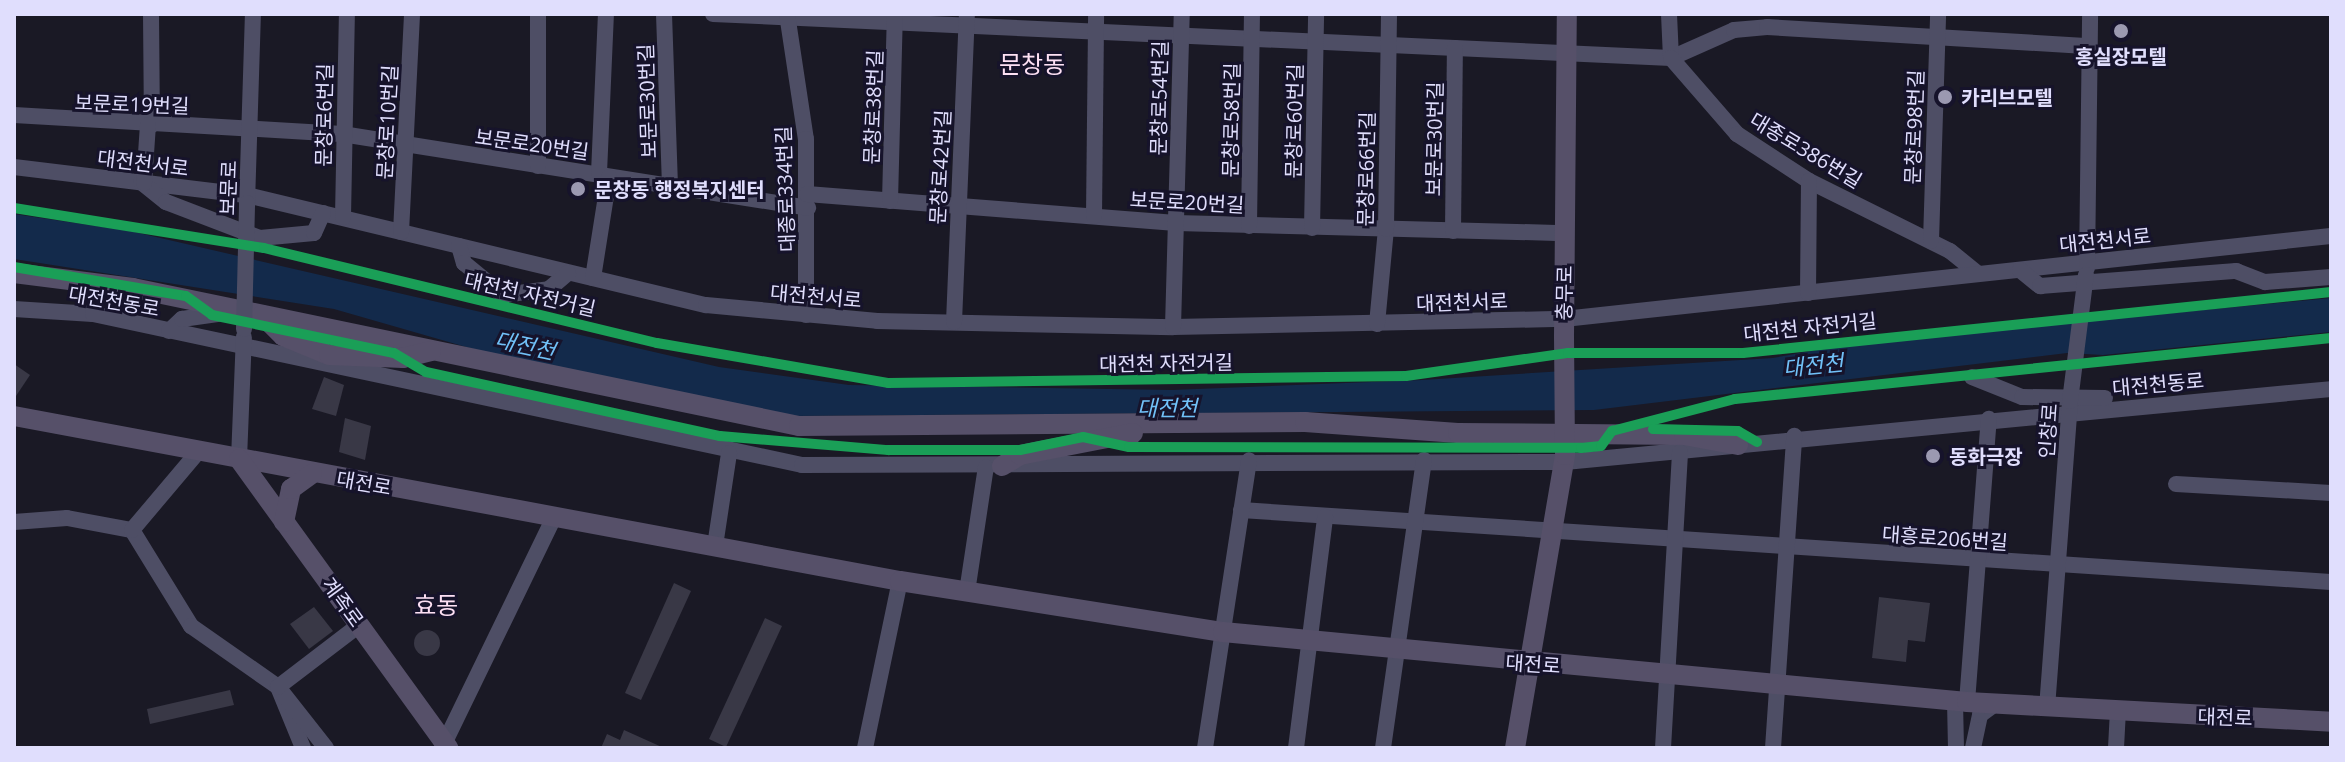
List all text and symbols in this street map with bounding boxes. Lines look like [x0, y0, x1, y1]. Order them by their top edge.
marker: 홍실장모텔 [2112, 22, 2130, 40]
street label: 문창로54번길 [1146, 40, 1172, 156]
street label: 보문로30번길 [633, 43, 661, 159]
place label: 홍실장모텔 [2075, 44, 2167, 68]
street label: 문창로38번길 [859, 49, 887, 165]
district label: 문창동 [999, 50, 1065, 78]
street label: 문창로58번길 [1218, 62, 1244, 178]
street label: 문창로6번길 [311, 63, 337, 167]
street label: 문창로60번길 [1281, 63, 1307, 179]
street label: 문창로10번길 [372, 64, 402, 180]
street label: 문창로98번길 [1900, 69, 1928, 185]
street label: 보문로30번길 [1421, 81, 1447, 197]
place label: 카리브모텔 [1961, 85, 2053, 109]
marker: 카리브모텔 [1936, 88, 1954, 106]
street label: 보문로19번길 [74, 90, 190, 118]
street label: 대종로386번길 [1746, 107, 1866, 193]
street label: 문창로42번길 [925, 109, 955, 225]
street label: 문창로66번길 [1353, 111, 1379, 227]
street label: 보문로20번길 [473, 124, 591, 164]
street label: 대종로334번길 [771, 125, 799, 253]
street label: 대전천서로 [96, 145, 190, 181]
street label: 보문로 [215, 160, 241, 216]
place label: 문창동 행정복지센터 [594, 177, 765, 201]
marker: 문창동 행정복지센터 [569, 180, 587, 198]
street label: 보문로20번길 [1129, 187, 1245, 217]
street label: 대전천서로 [2058, 223, 2152, 257]
street label: 충무로 [1552, 265, 1576, 321]
street label: 대전천 자전거길 [462, 267, 598, 321]
street label: 대전천서로 [769, 280, 863, 312]
street label: 대전천동로 [67, 281, 161, 321]
street label: 대전천서로 [1416, 288, 1508, 316]
street label: 대전천 자전거길 [1742, 308, 1878, 346]
water label: 대전천 [493, 326, 557, 364]
water label: 대전천 [1781, 349, 1845, 381]
street label: 대전천 자전거길 [1099, 350, 1233, 376]
street label: 대전천동로 [2111, 368, 2205, 400]
water label: 대전천 [1137, 395, 1197, 421]
street label: 인창로 [2034, 403, 2062, 459]
place label: 동화극장 [1949, 444, 2023, 468]
marker: 동화극장 [1924, 447, 1942, 465]
street label: 대전로 [335, 466, 393, 500]
street label: 대흥로206번길 [1881, 522, 2009, 554]
street label: 계족로 [317, 573, 369, 631]
district label: 효동 [414, 591, 458, 619]
street label: 대전로 [1505, 650, 1561, 678]
street label: 대전로 [2197, 704, 2253, 730]

